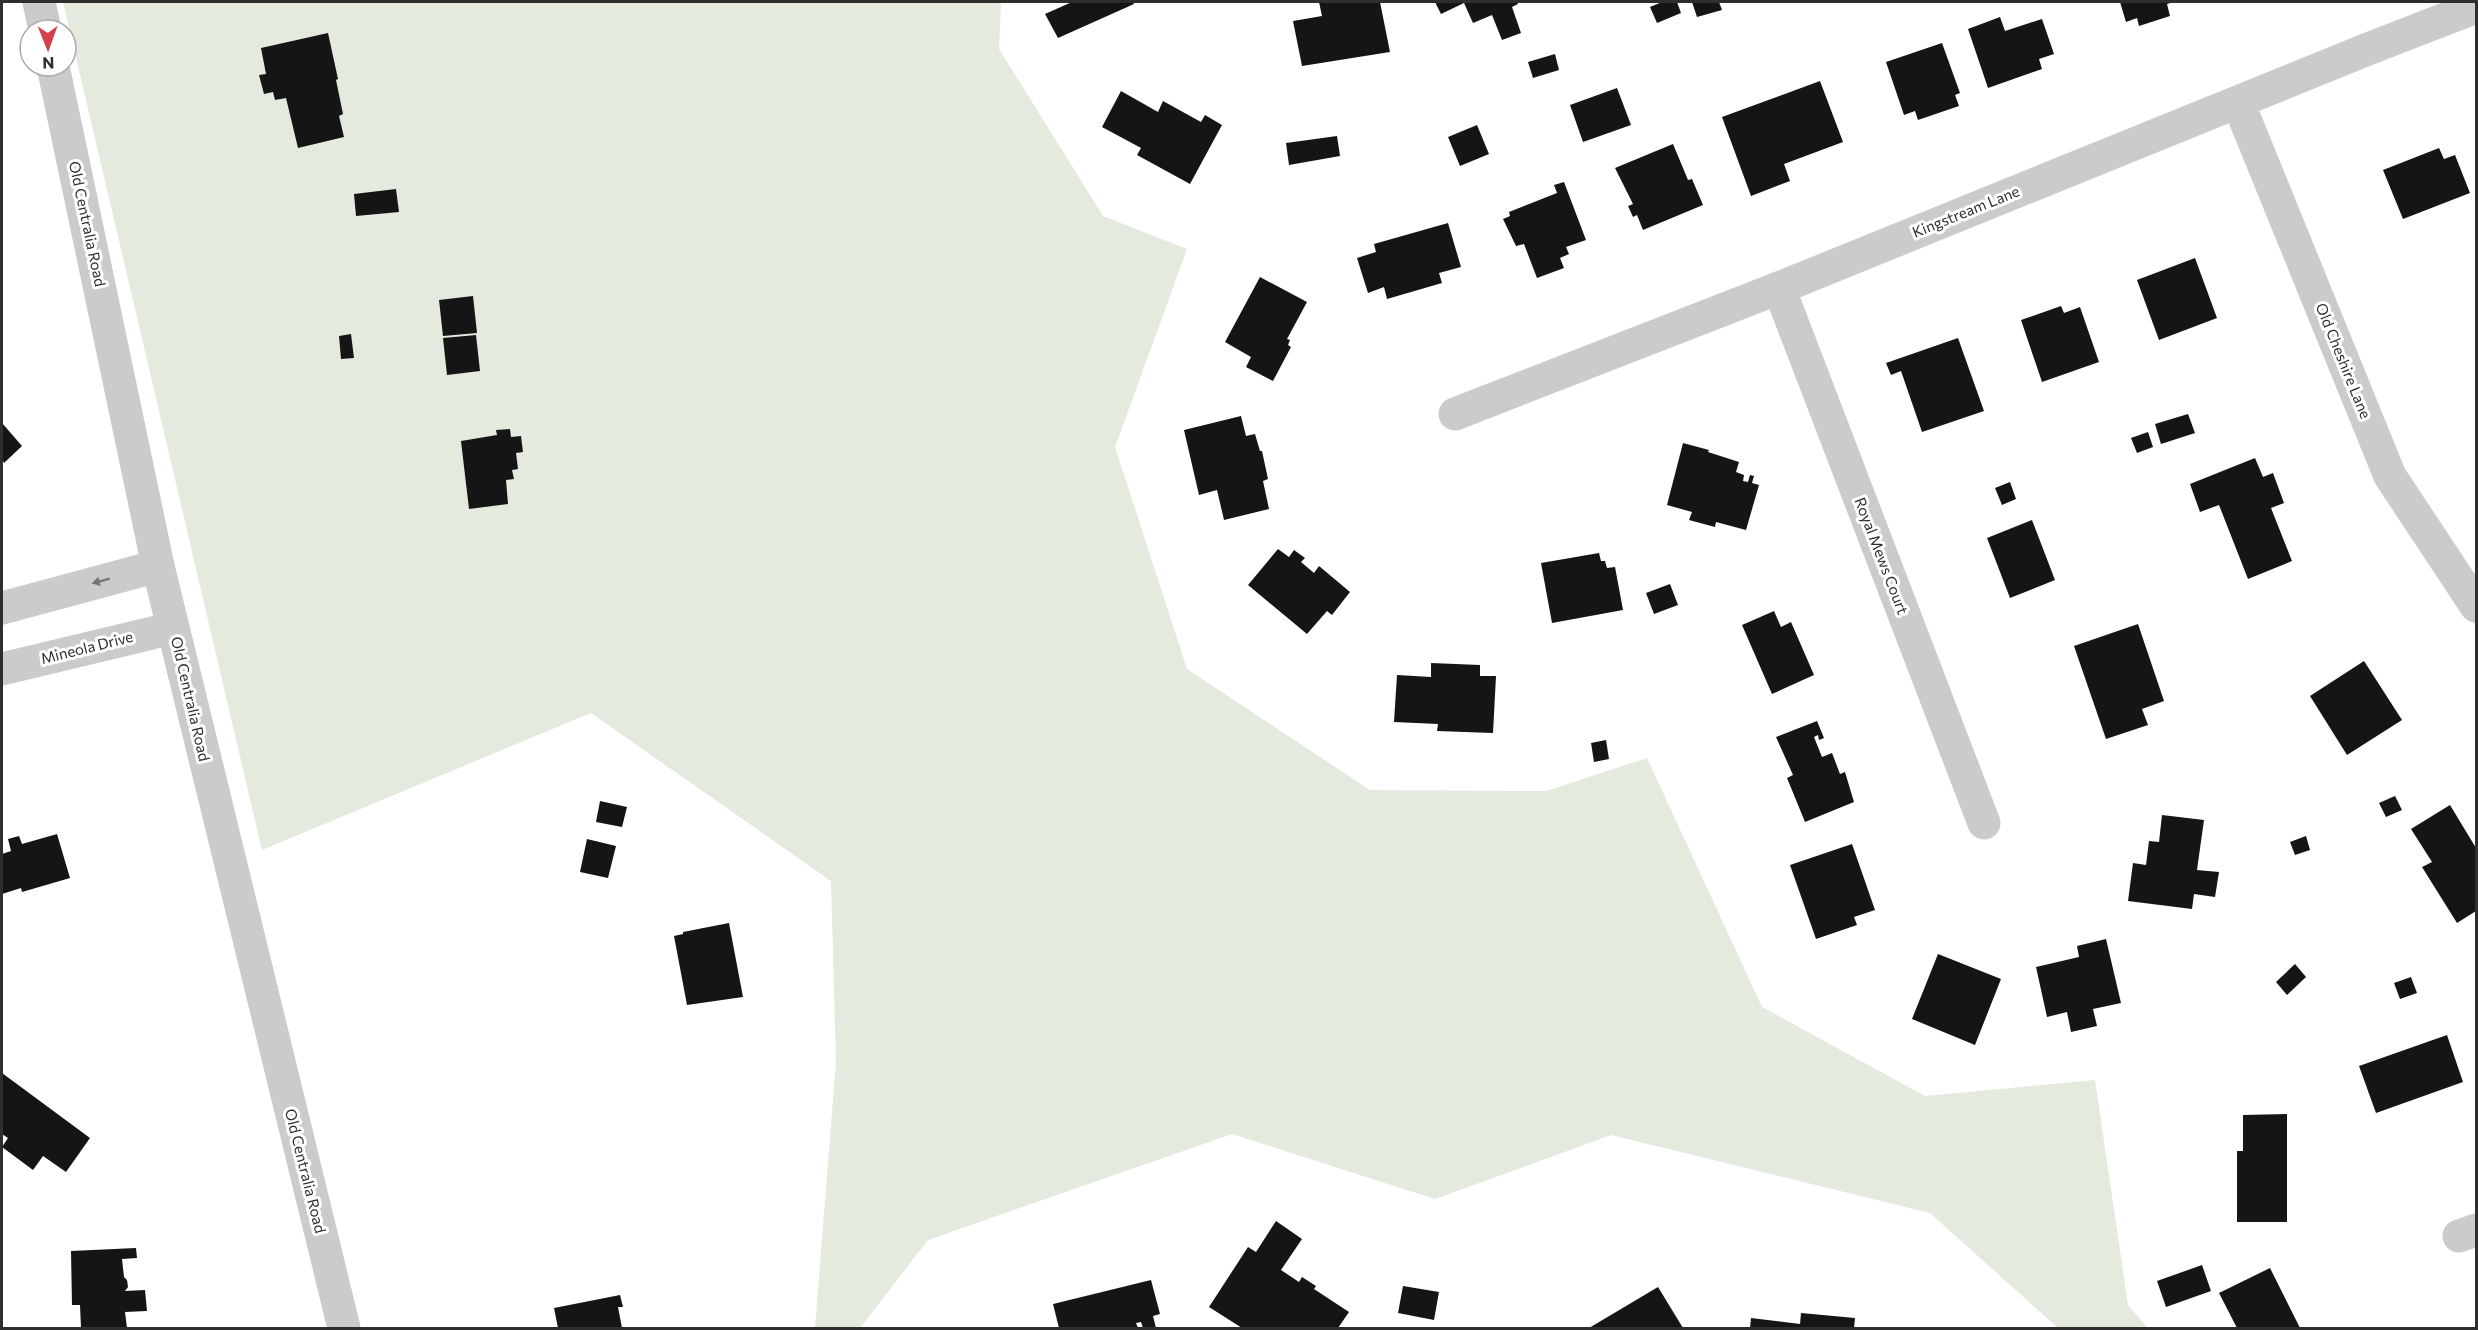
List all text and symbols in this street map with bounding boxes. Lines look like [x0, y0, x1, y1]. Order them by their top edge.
north arrow [18, 18, 78, 78]
text: N [42, 54, 54, 73]
street label: Old Centralia Road [66, 159, 110, 288]
street label: Kingstream Lane [1909, 181, 2022, 241]
street label: Old Cheshire Lane [2313, 300, 2375, 421]
street label: Royal Mews Court [1851, 495, 1913, 617]
one-way arrow [92, 576, 110, 586]
street label: Mineola Drive [39, 627, 135, 667]
street label: Old Centralia Road [168, 635, 214, 763]
street label: Old Centralia Road [282, 1107, 330, 1235]

